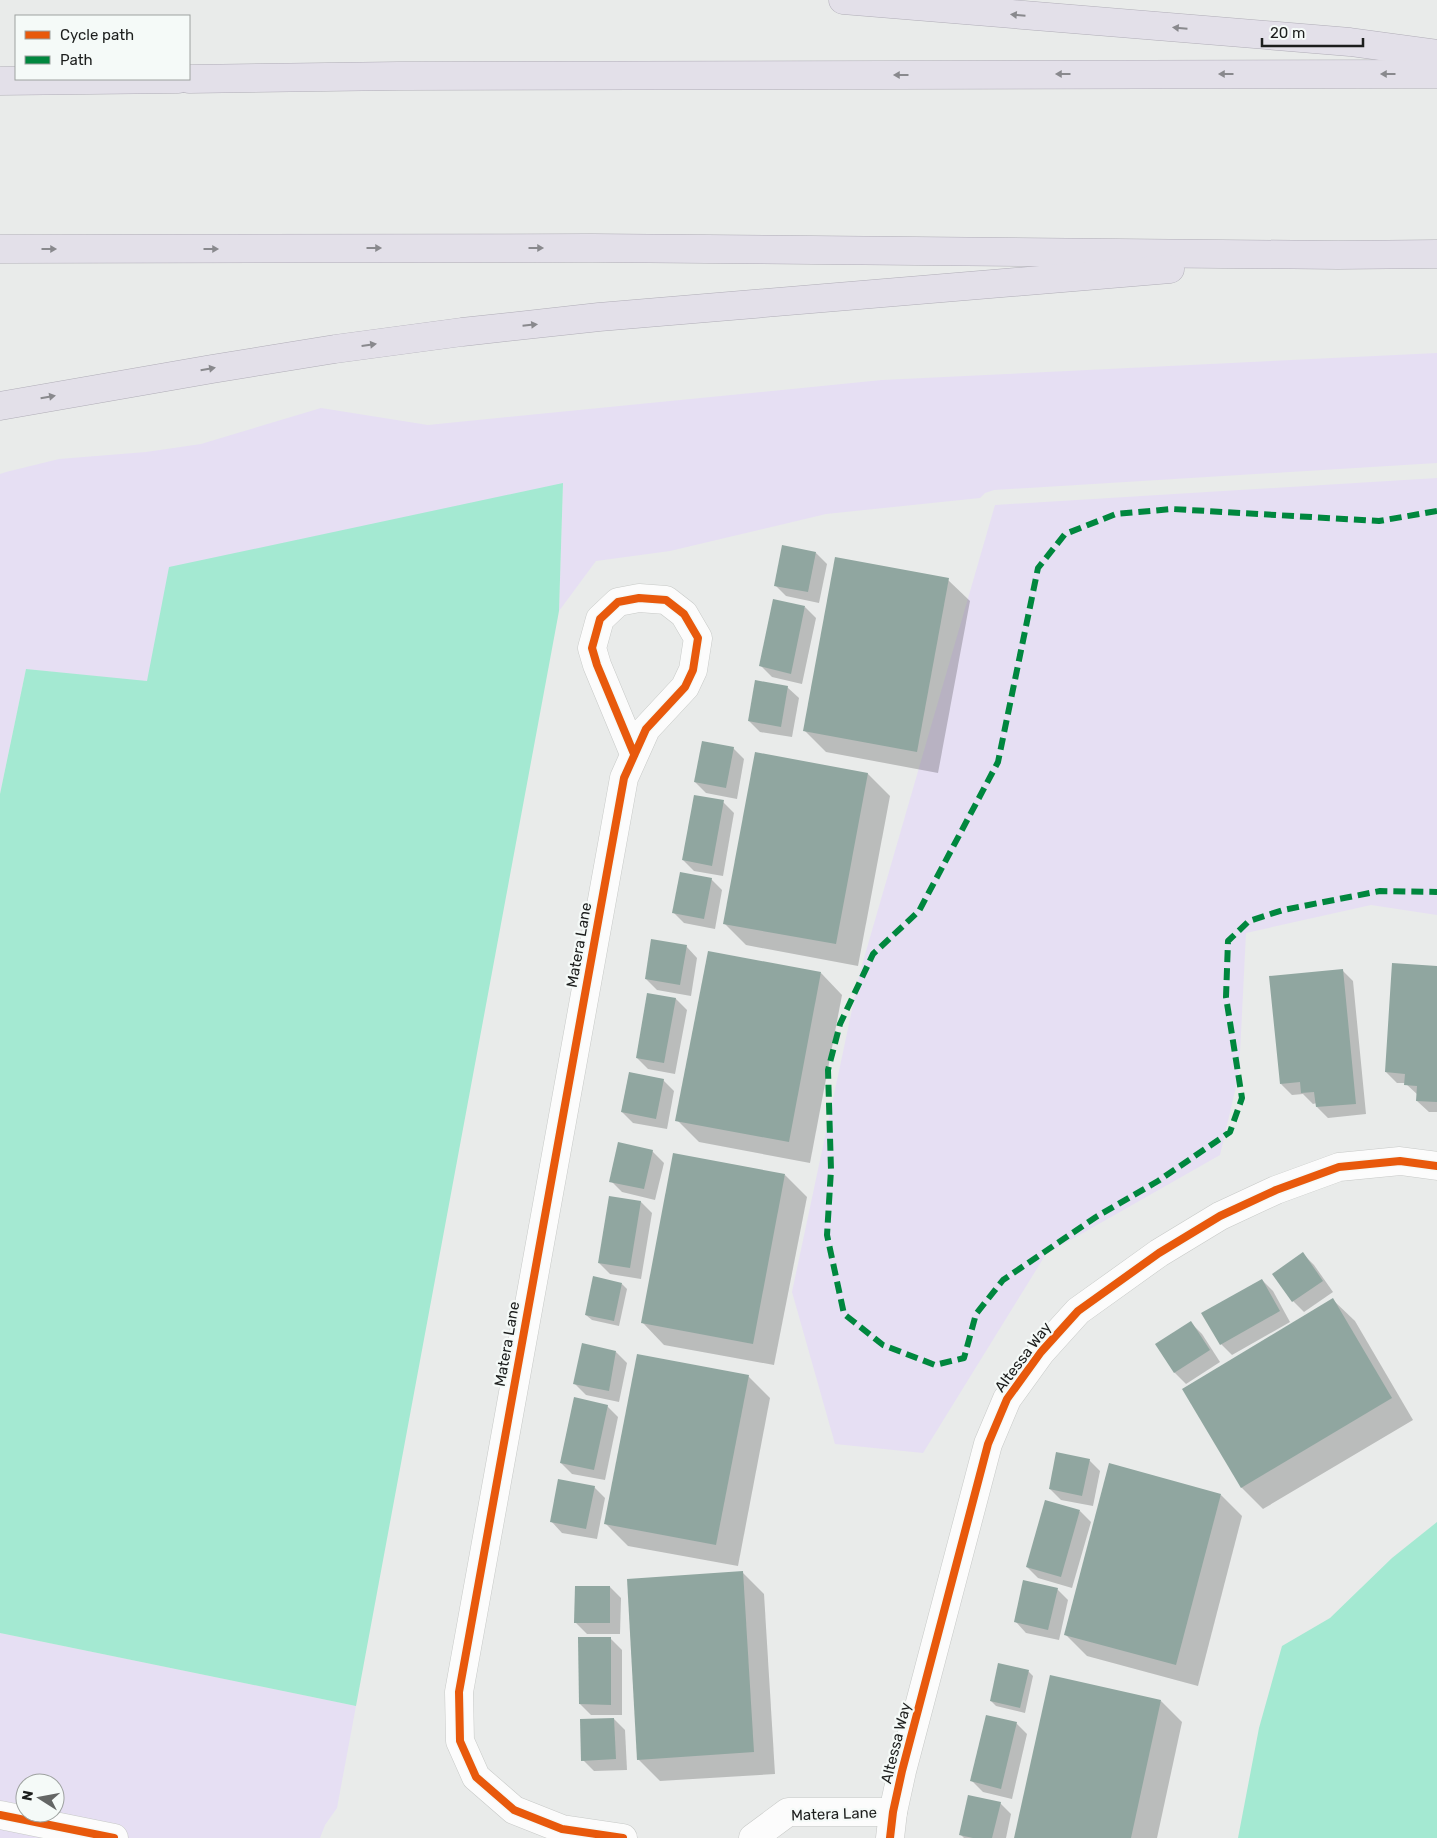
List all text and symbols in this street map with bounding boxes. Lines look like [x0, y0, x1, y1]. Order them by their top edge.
one-way arrow [1009, 10, 1025, 18]
legend [15, 15, 190, 80]
scale bar [1262, 15, 1363, 47]
one-way arrow [1171, 24, 1187, 32]
text: 20 m [1270, 24, 1305, 42]
text: Cycle path [60, 26, 134, 44]
text: Path [60, 51, 93, 69]
one-way arrow [1055, 70, 1071, 78]
one-way arrow [1218, 70, 1234, 78]
one-way arrow [1380, 70, 1396, 78]
one-way arrow [893, 71, 909, 79]
one-way arrow [366, 244, 382, 252]
one-way arrow [528, 244, 544, 252]
one-way arrow [41, 245, 57, 253]
one-way arrow [203, 245, 219, 253]
one-way arrow [522, 321, 538, 329]
one-way arrow [361, 340, 377, 348]
one-way arrow [200, 365, 216, 373]
one-way arrow [40, 393, 56, 401]
street label: Matera Lane [563, 901, 595, 989]
street label: Matera Lane [491, 1300, 523, 1388]
street label: Altessa Way [991, 1318, 1055, 1396]
street label: Altessa Way [877, 1701, 915, 1785]
north arrow [15, 1773, 65, 1823]
text: N [18, 1789, 37, 1802]
street label: Matera Lane [791, 1804, 877, 1824]

